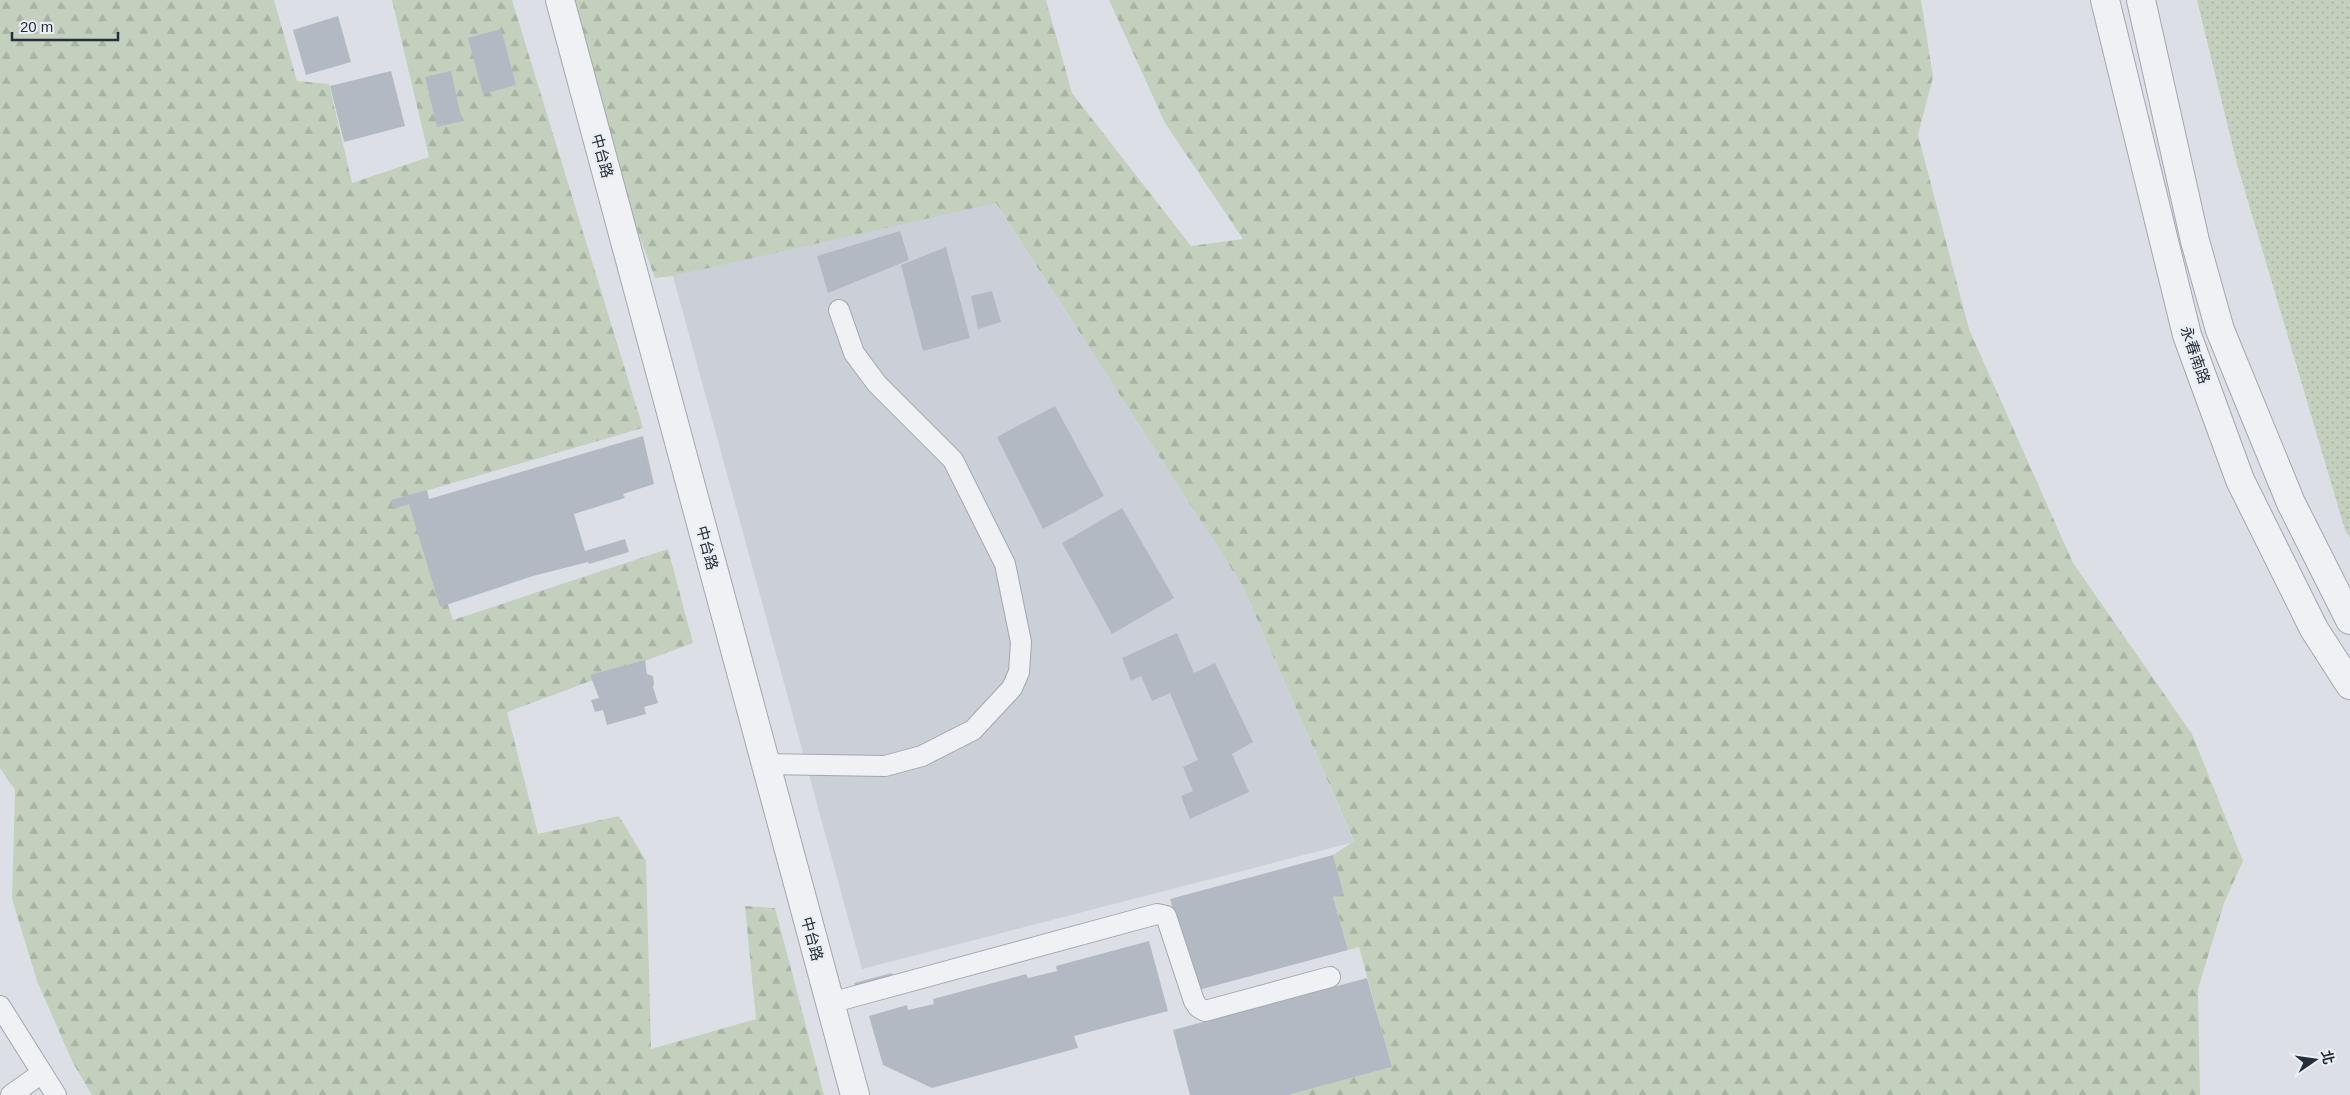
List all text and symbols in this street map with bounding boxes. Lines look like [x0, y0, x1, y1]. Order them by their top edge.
scale bar [12, 10, 119, 42]
text: 20 m [20, 18, 53, 35]
street label: 中台路 [588, 132, 617, 180]
street label: 永春南路 [2178, 324, 2213, 386]
street label: 中台路 [693, 524, 722, 572]
street label: 中台路 [798, 915, 827, 963]
north arrow [2290, 1035, 2340, 1085]
text: 北 [2318, 1048, 2337, 1066]

